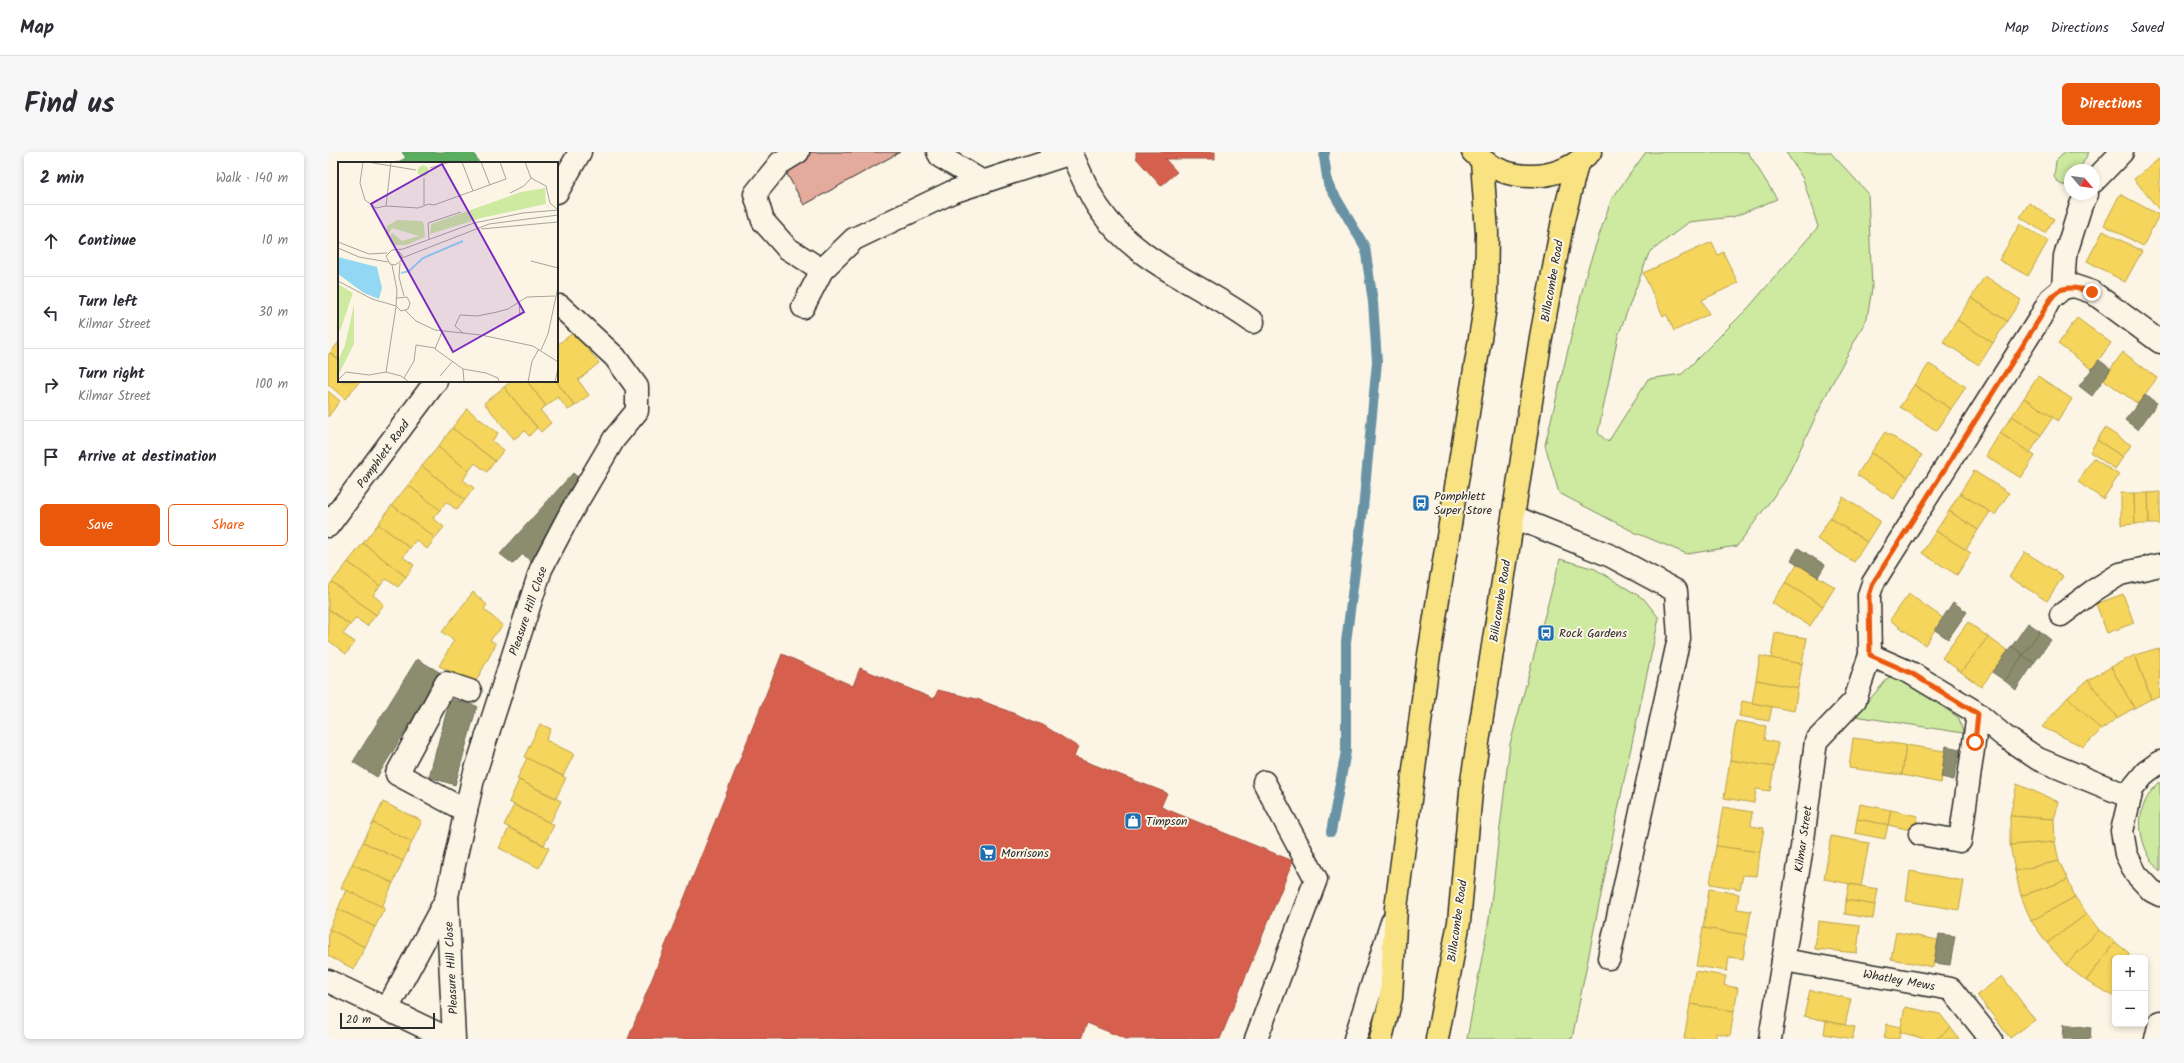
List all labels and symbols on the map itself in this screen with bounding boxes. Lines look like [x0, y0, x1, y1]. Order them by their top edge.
inset map [338, 162, 558, 382]
north arrow [2064, 164, 2100, 200]
street label: Billacombe Road [1536, 238, 1569, 324]
route end [2083, 283, 2101, 301]
street label: Pomphlett Road [352, 415, 415, 492]
place label: Pomphlett Super Store [1434, 487, 1492, 520]
bus stop icon: Pomphlett Super Store [1411, 493, 1431, 513]
street label: Billacombe Road [1485, 558, 1517, 644]
street label: Pleasure Hill Close [504, 563, 553, 658]
bus stop icon: Rock Gardens [1536, 623, 1556, 643]
place label: Rock Gardens [1559, 624, 1627, 643]
route start [1966, 733, 1984, 751]
street label: Kilmar Street [1789, 804, 1818, 874]
shop icon: Timpson [1123, 811, 1143, 831]
place label: Timpson [1146, 812, 1188, 831]
supermarket icon: Morrisons [978, 843, 998, 863]
place label: Morrisons [1001, 844, 1049, 863]
street label: Billacombe Road [1442, 878, 1473, 963]
street label: Pleasure Hill Close [440, 920, 463, 1015]
street label: Whatley Mews [1861, 965, 1936, 996]
scale bar [340, 1011, 435, 1030]

